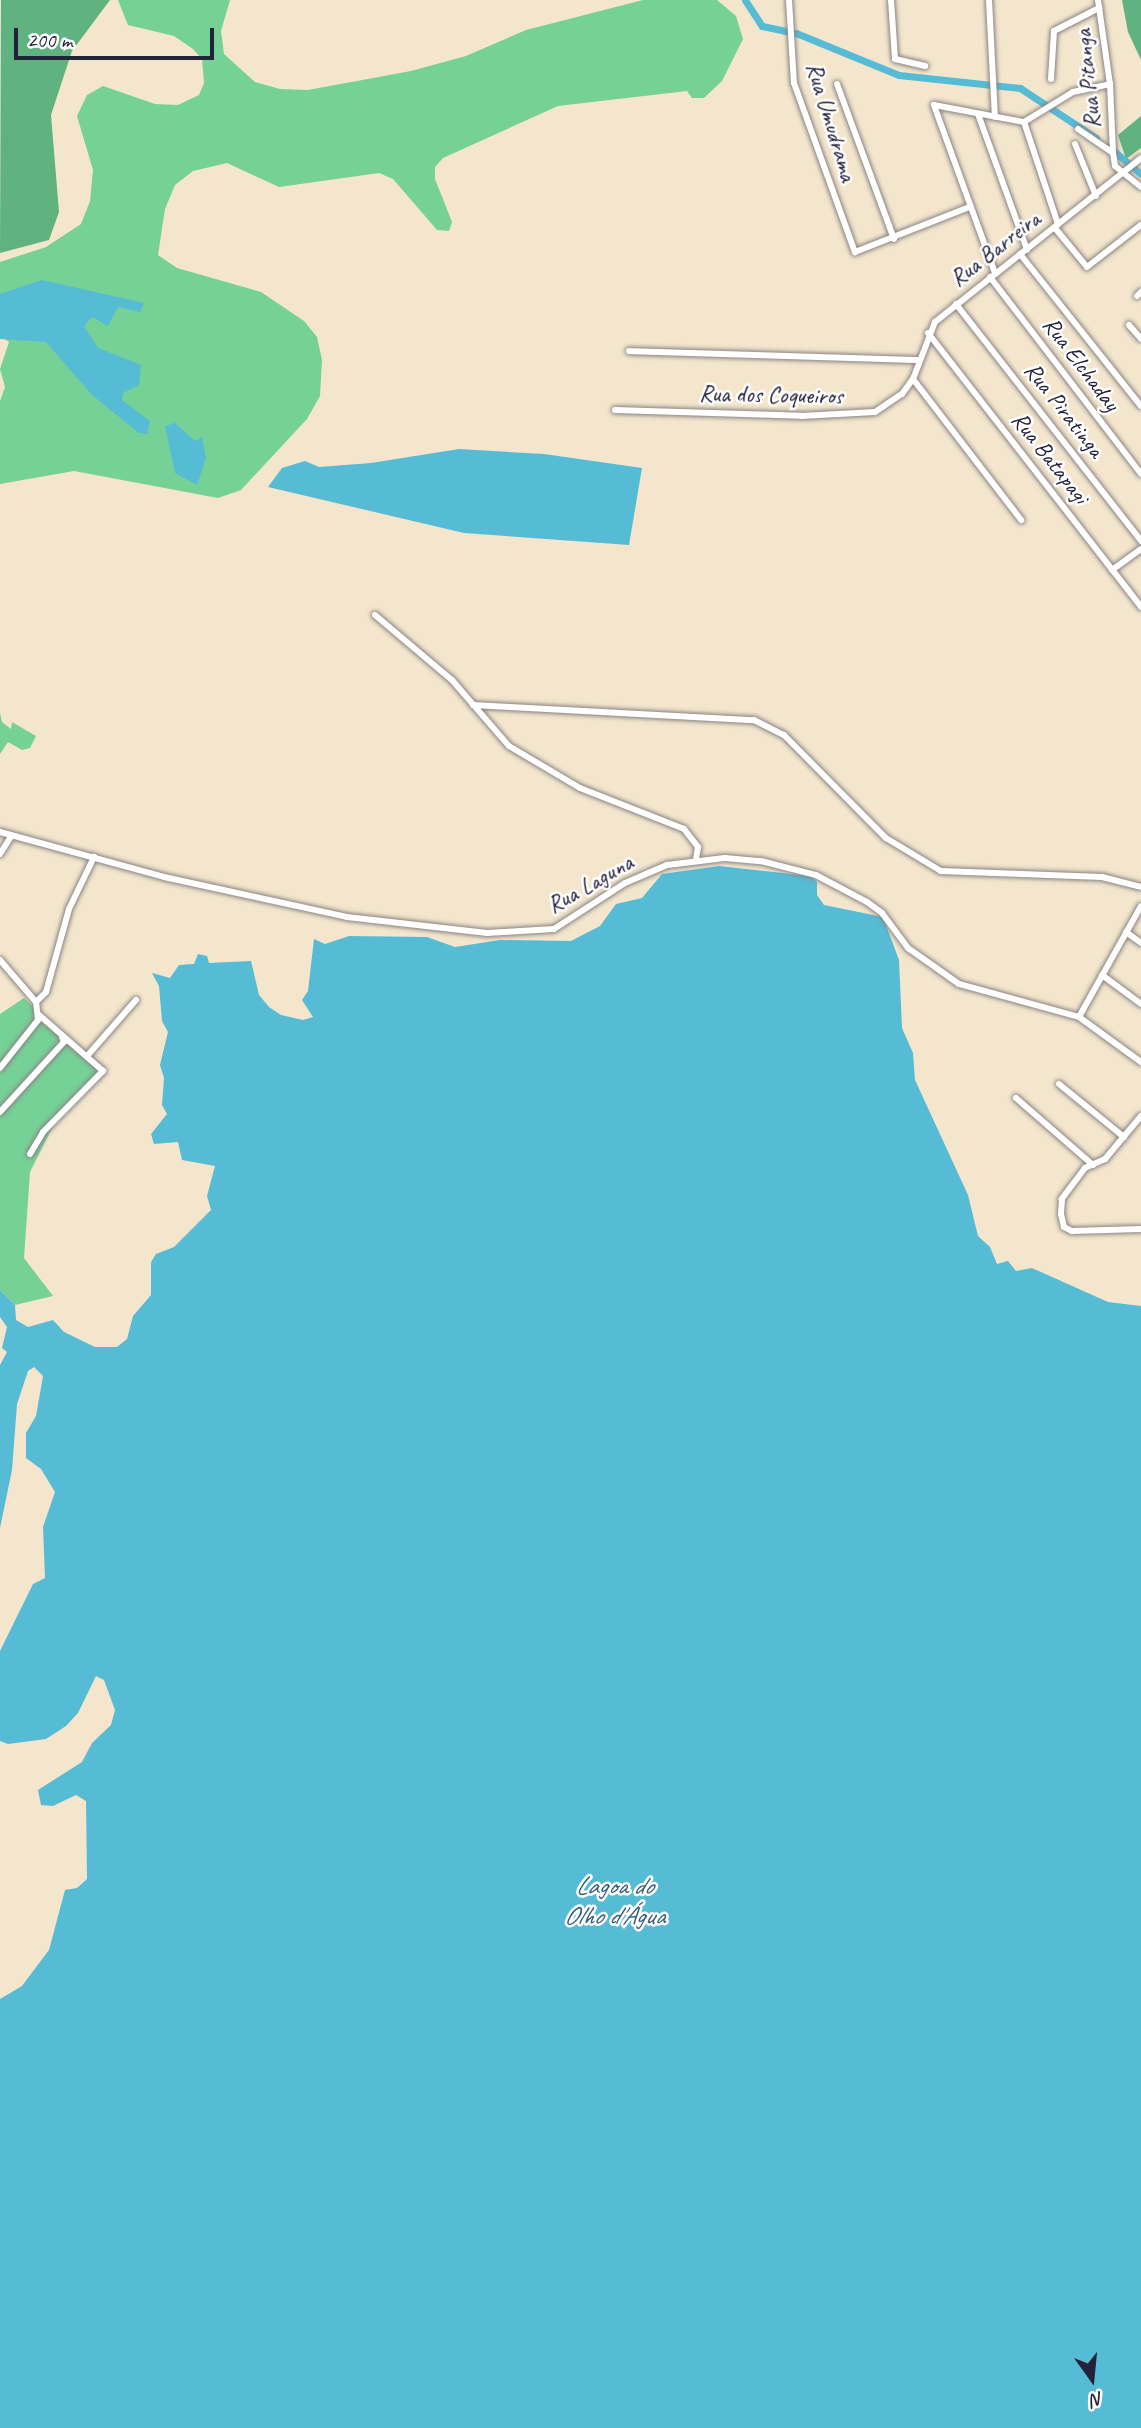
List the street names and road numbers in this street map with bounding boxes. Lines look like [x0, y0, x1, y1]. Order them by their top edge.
street label: Rua Pitanga [1069, 28, 1107, 130]
street label: Rua Umudrama [799, 59, 863, 185]
street label: Rua Barreira [944, 204, 1046, 294]
street label: Rua Elchaday [1036, 311, 1126, 417]
street label: Rua Piratinga [1018, 357, 1110, 463]
street label: Rua dos Coqueiros [699, 379, 843, 411]
street label: Rua Batapagi [1005, 406, 1095, 510]
street label: Rua Laguna [542, 848, 638, 920]

